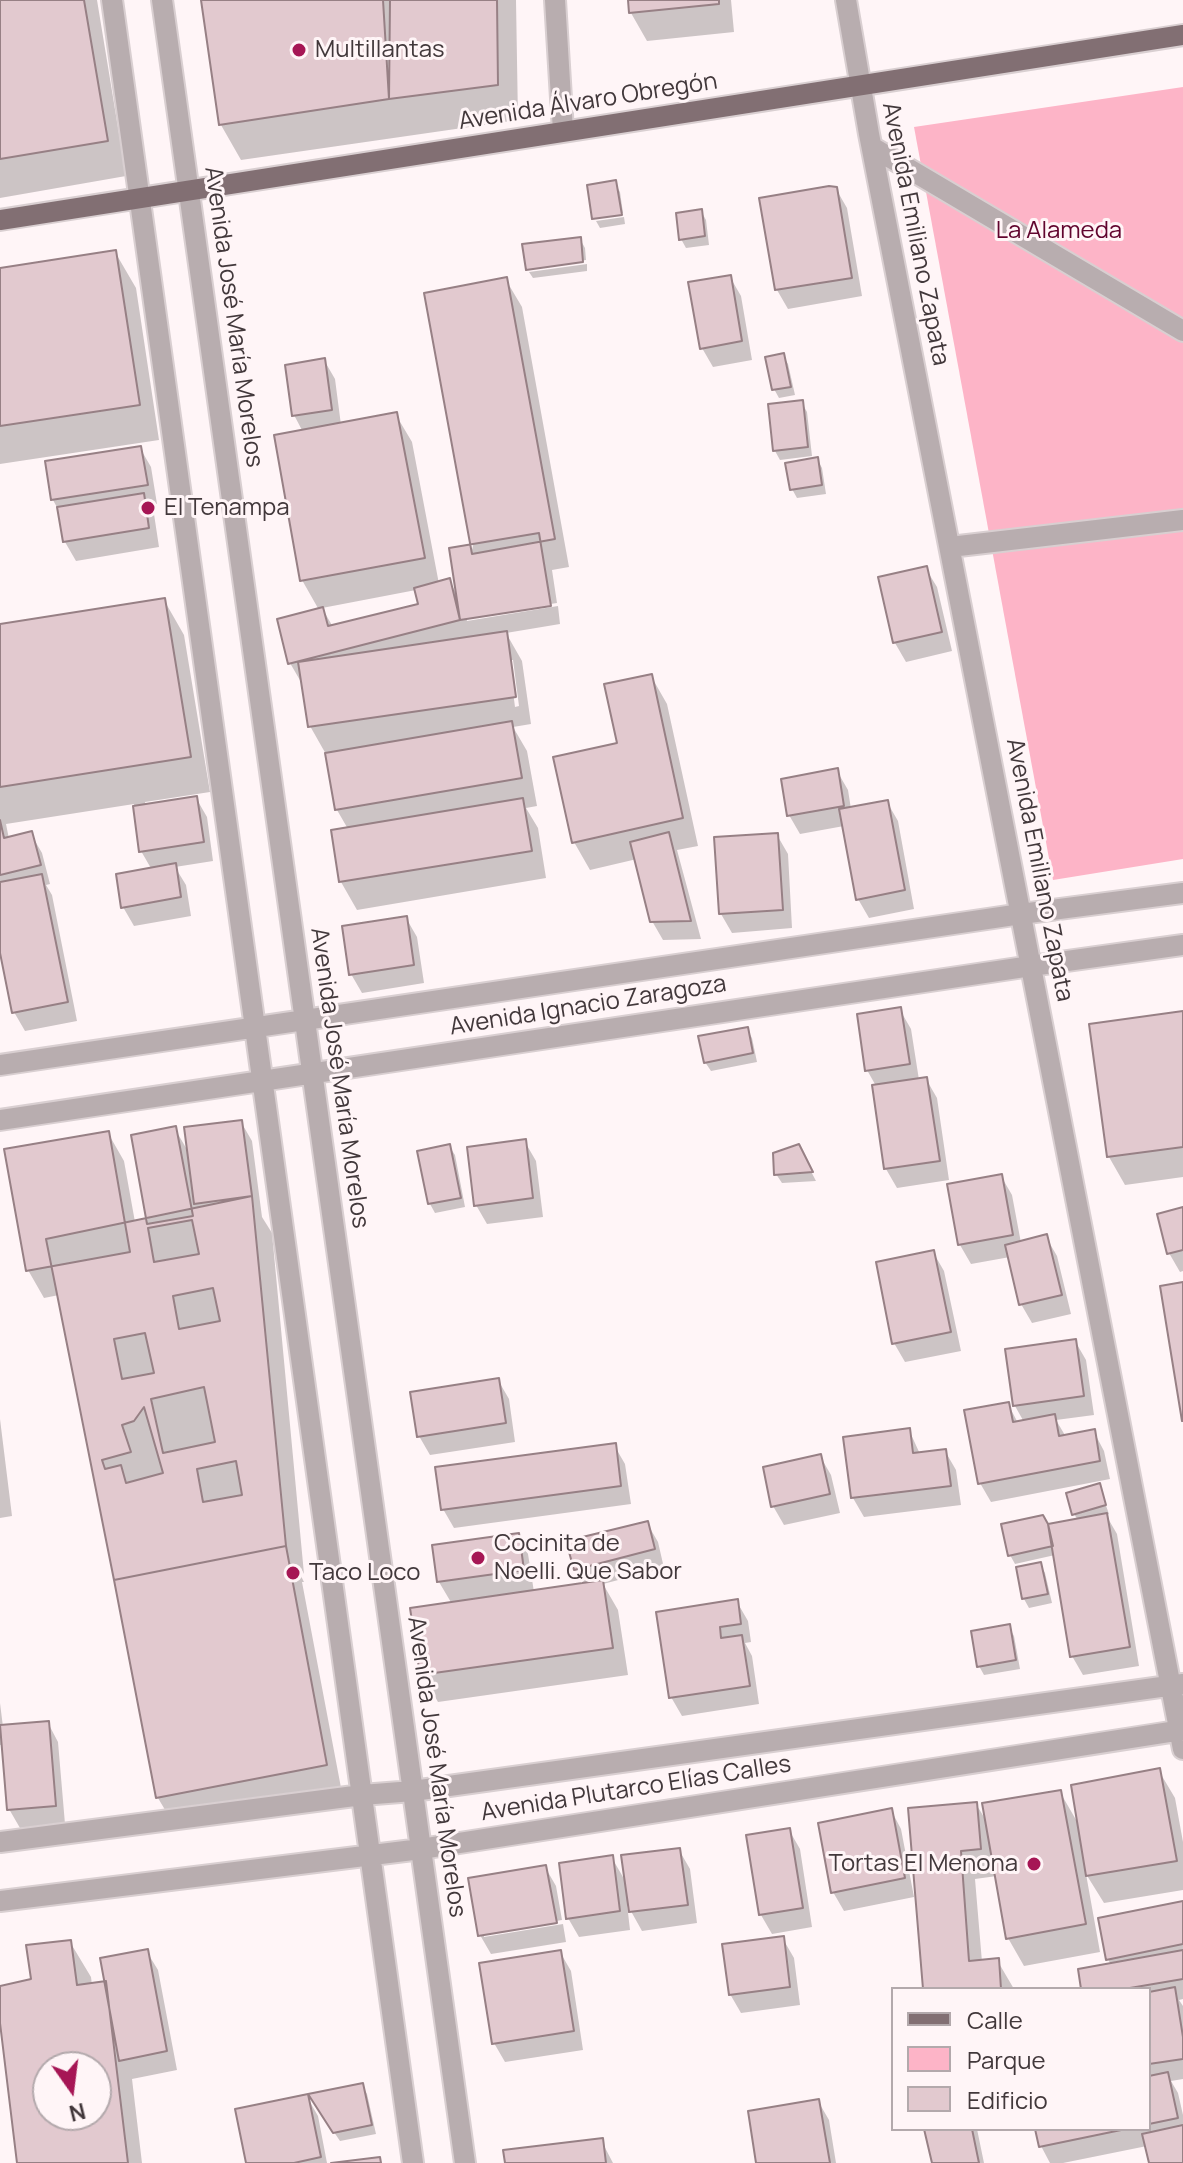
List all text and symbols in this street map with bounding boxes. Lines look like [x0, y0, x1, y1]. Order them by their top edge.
place label: Multillantas [315, 36, 445, 64]
marker: Multillantas [290, 41, 308, 59]
street label: Avenida Álvaro Obregón [457, 67, 719, 137]
street label: Avenida Emiliano Zapata [875, 100, 955, 368]
street label: Avenida José María Morelos [198, 165, 268, 469]
park label: La Alameda [996, 217, 1122, 245]
place label: El Tenampa [164, 494, 290, 522]
marker: El Tenampa [139, 499, 157, 517]
street label: Avenida Emiliano Zapata [999, 736, 1079, 1004]
street label: Avenida José María Morelos [304, 926, 374, 1230]
street label: Avenida Ignacio Zaragoza [448, 970, 728, 1042]
place label: Cocinita de Noelli. Que Sabor [494, 1530, 682, 1586]
marker: Cocinita de Noelli. Que Sabor [469, 1549, 487, 1567]
place label: Taco Loco [309, 1559, 420, 1587]
marker: Taco Loco [284, 1564, 302, 1582]
street label: Avenida José María Morelos [401, 1615, 471, 1919]
street label: Avenida Plutarco Elías Calles [479, 1750, 793, 1828]
place label: Tortas EI Menona [829, 1850, 1018, 1878]
marker: Tortas EI Menona [1025, 1855, 1043, 1873]
legend [891, 1987, 1151, 2131]
text: Calle [967, 2003, 1023, 2036]
text: Parque [967, 2043, 1045, 2076]
north arrow [32, 2051, 112, 2131]
text: Edificio [967, 2083, 1048, 2116]
text: N [66, 2096, 89, 2129]

